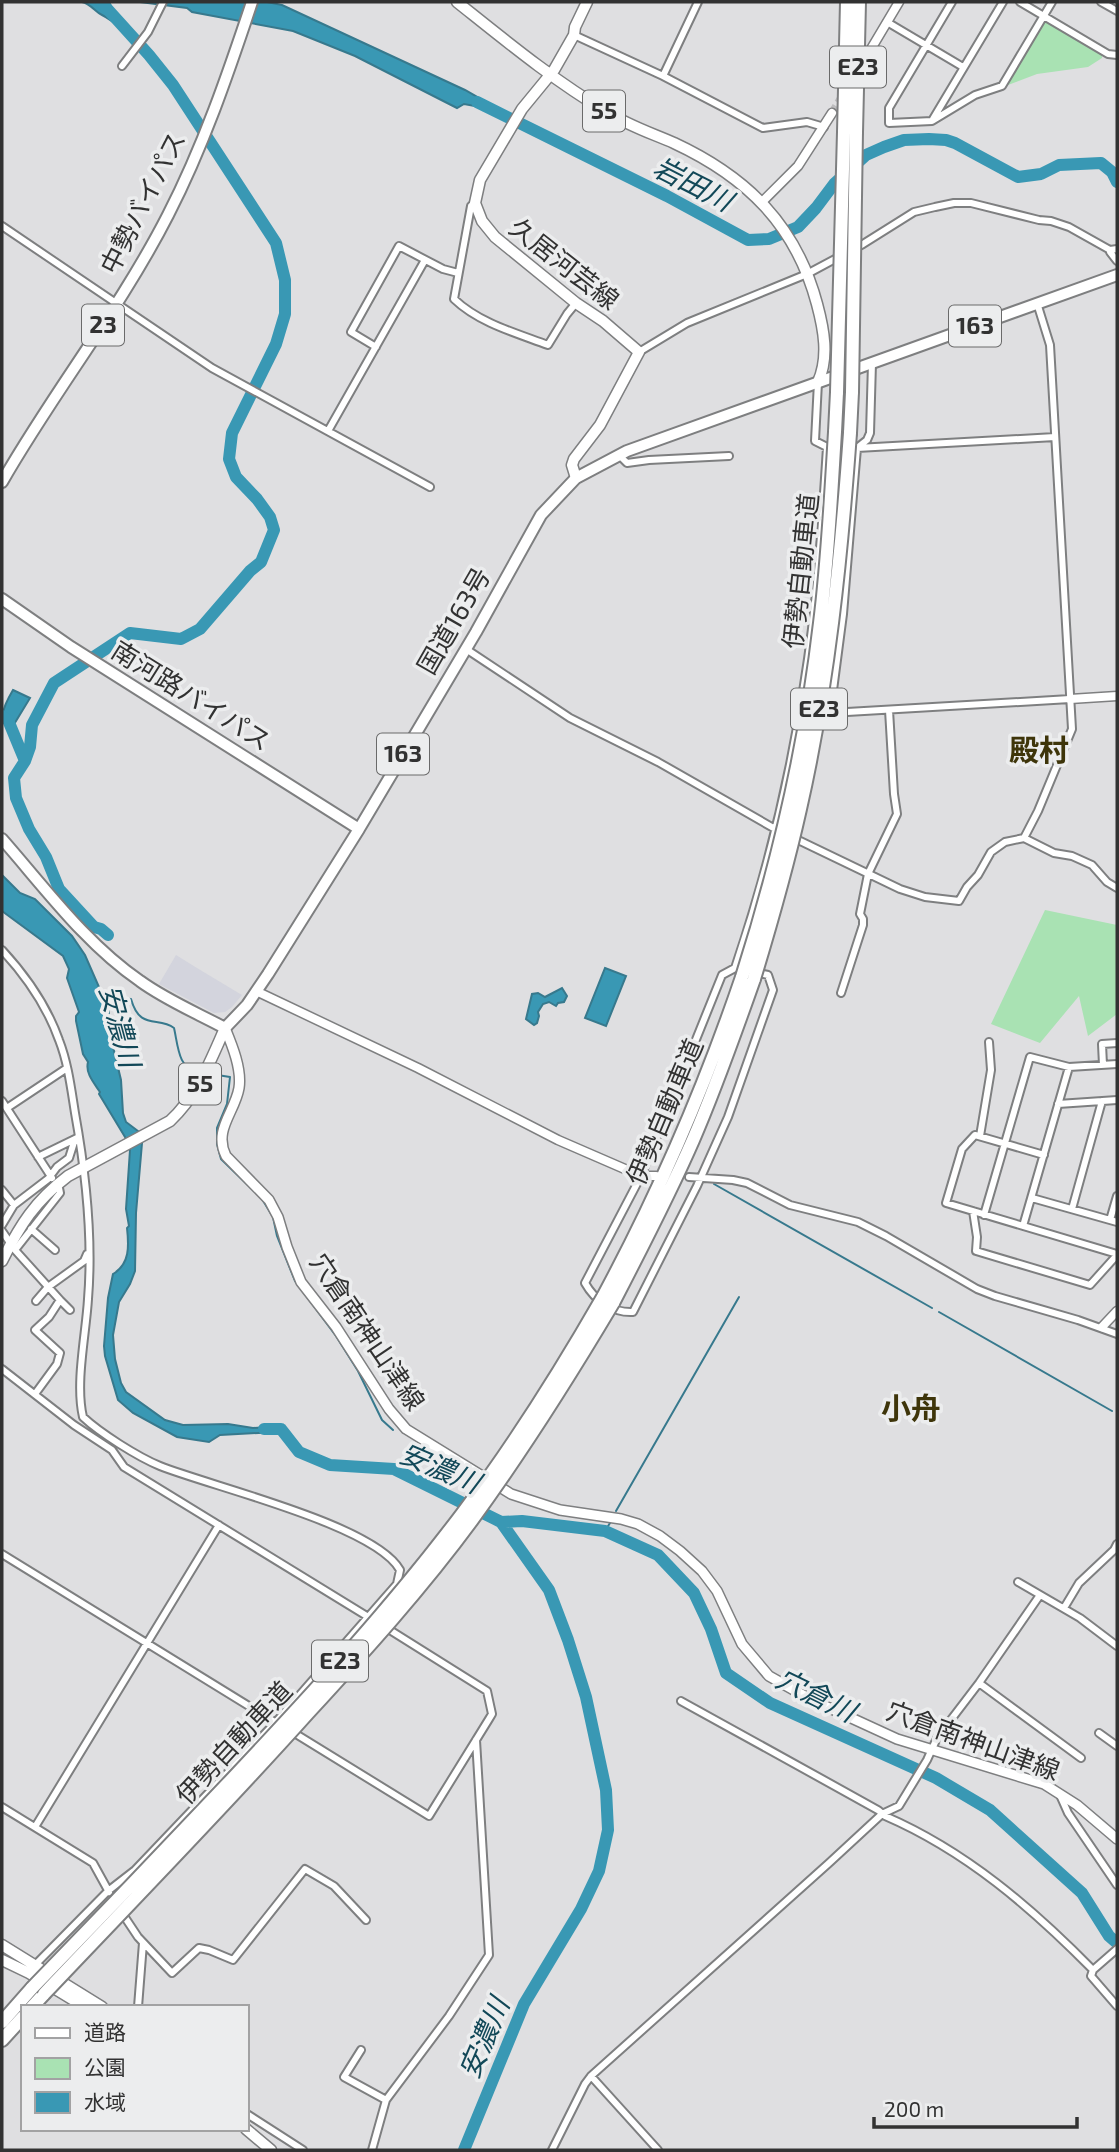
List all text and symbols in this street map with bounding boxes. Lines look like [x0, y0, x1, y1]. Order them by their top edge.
road number: E23 [830, 46, 886, 88]
road number: 55 [583, 90, 625, 132]
street label: 中勢バイパス [93, 126, 191, 279]
water label: 岩田川 [648, 149, 741, 219]
street label: 久居河芸線 [504, 211, 626, 315]
road number: 23 [82, 304, 124, 346]
road number: 163 [949, 306, 1001, 346]
street label: 伊勢自動車道 [776, 492, 823, 650]
street label: 国道163号 [410, 562, 496, 679]
street label: 南河路バイパス [107, 633, 277, 756]
road number: E23 [791, 688, 847, 730]
district label: 殿村 [1009, 731, 1069, 767]
road number: 163 [377, 734, 429, 774]
water label: 安濃川 [94, 981, 149, 1074]
street label: 伊勢自動車道 [619, 1034, 708, 1189]
road number: 55 [179, 1064, 221, 1104]
street label: 穴倉南神山津線 [305, 1247, 432, 1415]
district label: 小舟 [881, 1389, 941, 1425]
water label: 安濃川 [395, 1435, 488, 1500]
road number: E23 [312, 1640, 368, 1681]
water label: 穴倉川 [771, 1660, 864, 1729]
street label: 伊勢自動車道 [168, 1674, 297, 1810]
street label: 穴倉南神山津線 [883, 1694, 1064, 1785]
water label: 安濃川 [451, 1990, 516, 2083]
legend [21, 2005, 248, 2131]
text: 道路 [84, 2019, 126, 2044]
text: 公園 [84, 2054, 126, 2079]
scale bar [874, 2086, 1077, 2130]
text: 水域 [84, 2089, 126, 2114]
text: 200 m [884, 2096, 944, 2121]

